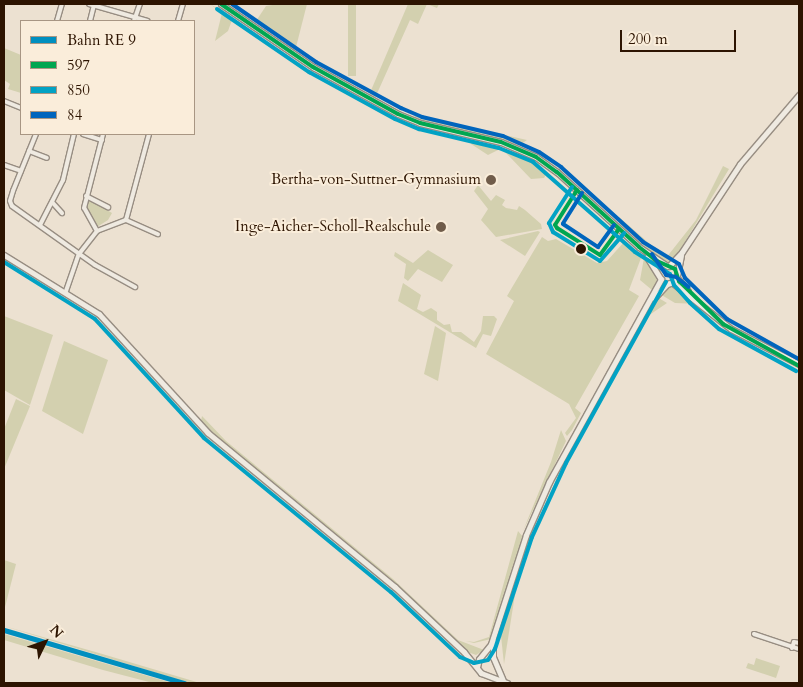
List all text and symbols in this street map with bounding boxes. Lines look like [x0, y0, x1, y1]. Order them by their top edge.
legend [20, 20, 195, 135]
scale bar [623, 20, 739, 52]
text: 200 m [628, 29, 668, 49]
text: Bahn RE 9 [67, 30, 136, 50]
text: 597 [67, 55, 90, 75]
text: 850 [67, 80, 90, 100]
text: 84 [67, 105, 82, 125]
place label: Bertha-von-Suttner-Gymnasium [271, 171, 481, 189]
marker: Bertha-von-Suttner-Gymnasium [485, 174, 497, 186]
place label: Inge-Aicher-Scholl-Realschule [235, 218, 431, 236]
marker: Inge-Aicher-Scholl-Realschule [435, 221, 447, 233]
unlabelled marker [576, 244, 586, 254]
north arrow [20, 617, 70, 667]
text: N [45, 621, 68, 643]

